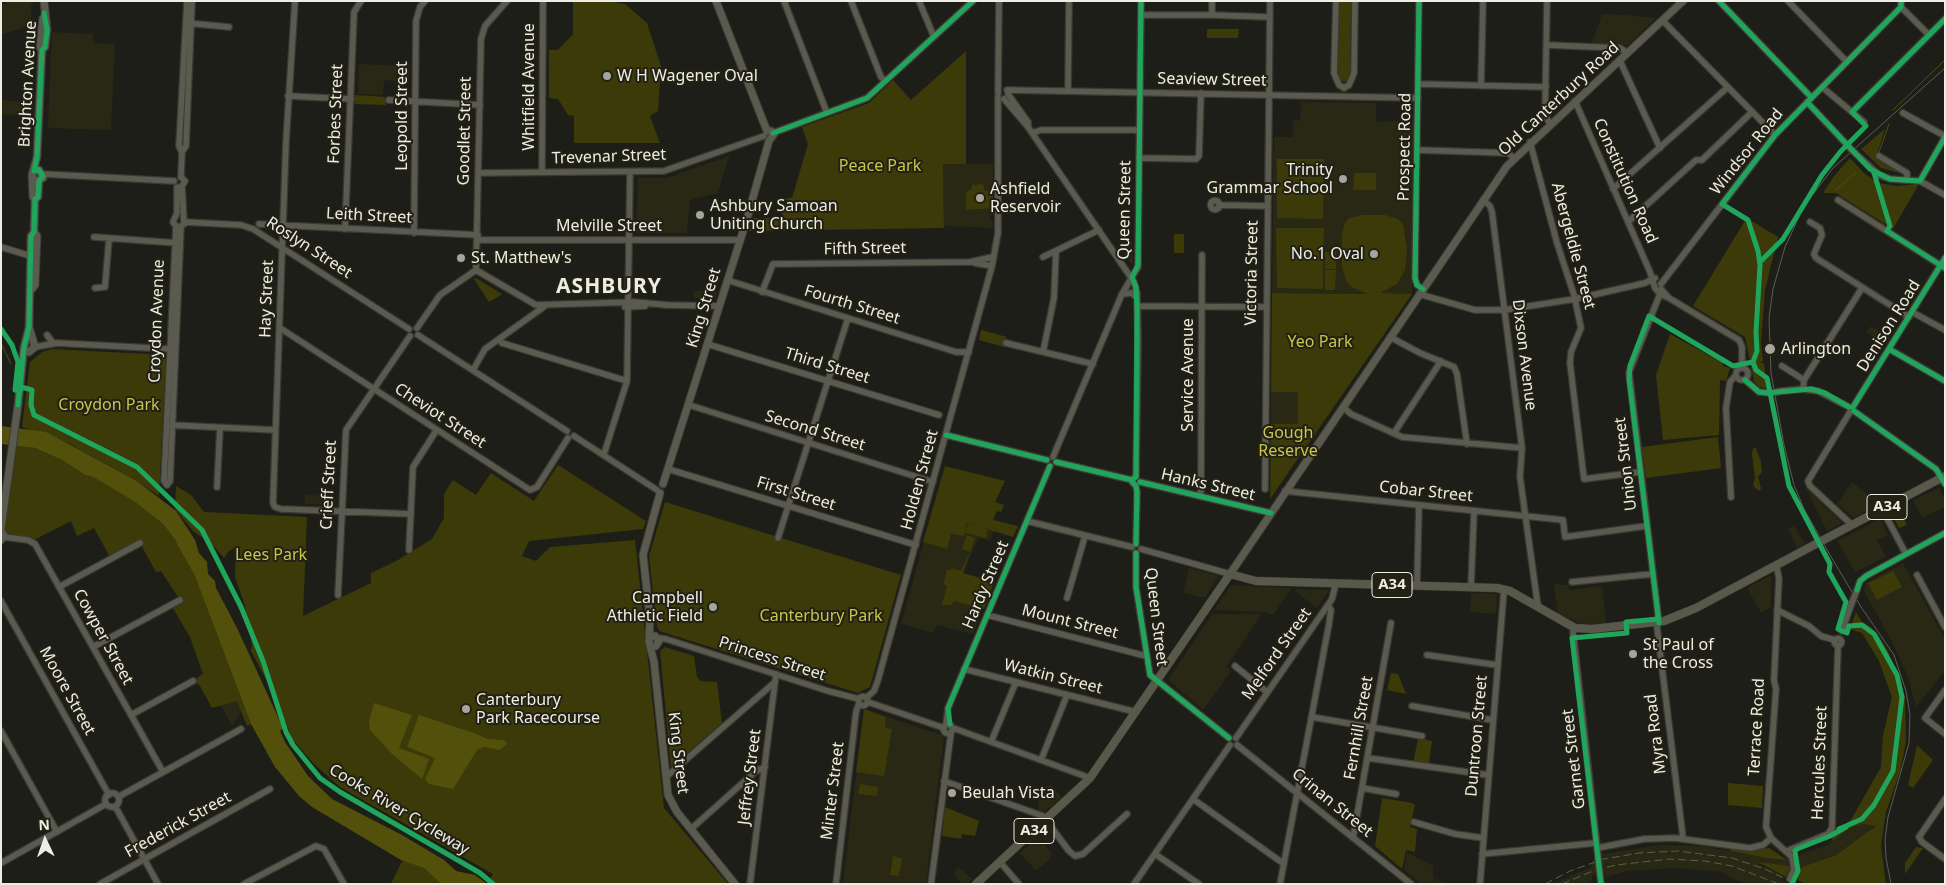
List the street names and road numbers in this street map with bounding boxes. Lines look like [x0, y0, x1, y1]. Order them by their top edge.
street label: Brighton Avenue [15, 20, 41, 148]
street label: Whitfield Avenue [519, 23, 539, 151]
street label: Old Canterbury Road [1495, 38, 1623, 160]
street label: Leopold Street [392, 61, 412, 171]
street label: Forbes Street [325, 64, 347, 164]
street label: Seaview Street [1157, 69, 1267, 91]
street label: Goodlet Street [454, 77, 476, 185]
street label: Prospect Road [1394, 93, 1416, 201]
street label: Windsor Road [1706, 105, 1788, 199]
street label: Constitution Road [1589, 115, 1661, 247]
street label: Trevenar Street [551, 145, 667, 169]
street label: Queen Street [1115, 160, 1135, 260]
street label: Abergeldie Street [1547, 181, 1599, 311]
street label: Leith Street [326, 204, 412, 228]
street label: Roslyn Street [263, 213, 355, 283]
street label: Melville Street [556, 216, 662, 236]
street label: Victoria Street [1241, 220, 1263, 326]
street label: Fifth Street [824, 239, 906, 259]
street label: Croydon Avenue [145, 259, 169, 383]
street label: Hay Street [256, 260, 278, 338]
street label: King Street [683, 266, 725, 350]
street label: Denison Road [1853, 277, 1925, 375]
street label: Fourth Street [802, 281, 902, 329]
street label: Dixson Avenue [1508, 298, 1540, 412]
street label: Service Avenue [1178, 318, 1198, 432]
street label: Third Street [782, 344, 872, 388]
street label: Cheviot Street [391, 379, 489, 453]
street label: Second Street [763, 407, 867, 455]
street label: Union Street [1611, 416, 1641, 512]
street label: Holden Street [897, 428, 943, 532]
street label: Crieff Street [317, 440, 341, 530]
street label: Hanks Street [1159, 465, 1257, 505]
street label: First Street [754, 473, 838, 515]
street label: Cobar Street [1378, 478, 1474, 506]
road number: A34 [1867, 494, 1907, 520]
street label: Hardy Street [959, 538, 1013, 632]
street label: Queen Street [1140, 567, 1172, 667]
road number: A34 [1372, 572, 1412, 598]
street label: Cowper Street [69, 586, 137, 688]
street label: Mount Street [1020, 601, 1120, 643]
street label: Melford Street [1238, 604, 1316, 704]
street label: Princess Street [716, 633, 828, 685]
street label: Moore Street [35, 643, 99, 739]
street label: Watkin Street [1002, 656, 1104, 698]
street label: Fernhill Street [1340, 675, 1378, 781]
street label: Duntroon Street [1462, 675, 1492, 797]
street label: Terrace Road [1745, 678, 1769, 776]
street label: Myra Road [1642, 693, 1670, 775]
street label: Hercules Street [1808, 706, 1832, 820]
street label: Garnet Street [1558, 708, 1590, 810]
street label: King Street [663, 711, 693, 795]
street label: Jeffrey Street [735, 728, 765, 826]
street label: Minter Street [817, 741, 849, 841]
street label: Cooks River Cycleway [325, 760, 473, 860]
street label: Crinan Street [1288, 765, 1376, 841]
street label: Frederick Street [122, 788, 234, 862]
road number: A34 [1014, 818, 1054, 844]

